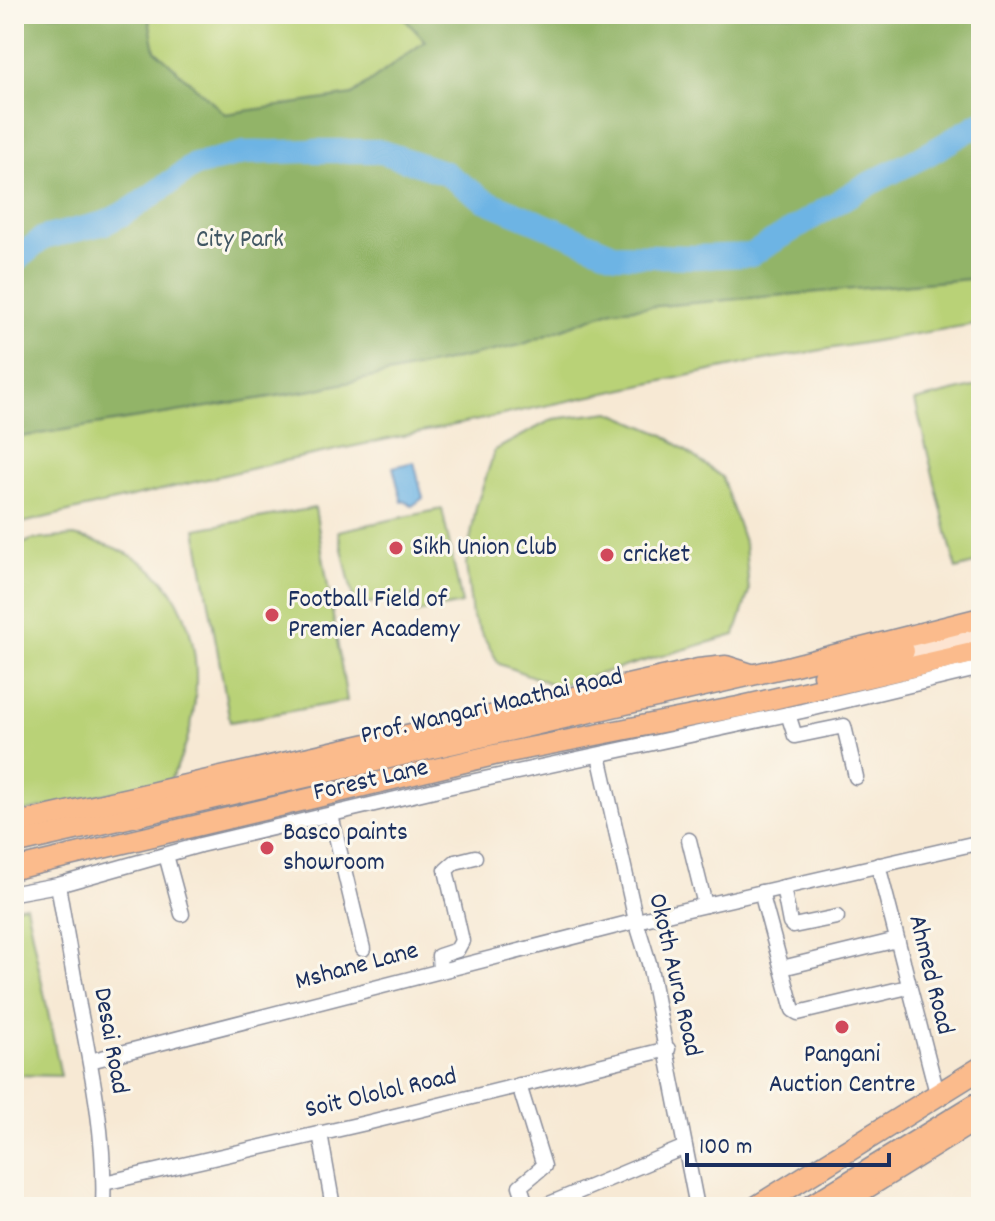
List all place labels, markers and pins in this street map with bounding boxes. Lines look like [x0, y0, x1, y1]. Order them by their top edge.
place label: Sikh Union Club [412, 530, 557, 567]
place label: cricket [623, 537, 690, 574]
marker: Sikh Union Club [387, 539, 405, 557]
marker: cricket [598, 546, 616, 564]
place label: Football Field of Premier Academy [288, 582, 460, 649]
marker: Football Field of Premier Academy [263, 606, 281, 624]
place label: Basco paints showroom [283, 815, 408, 882]
marker: Basco paints showroom [258, 839, 276, 857]
marker: Pangani Auction Centre [833, 1018, 851, 1036]
place label: Pangani Auction Centre [769, 1037, 915, 1104]

